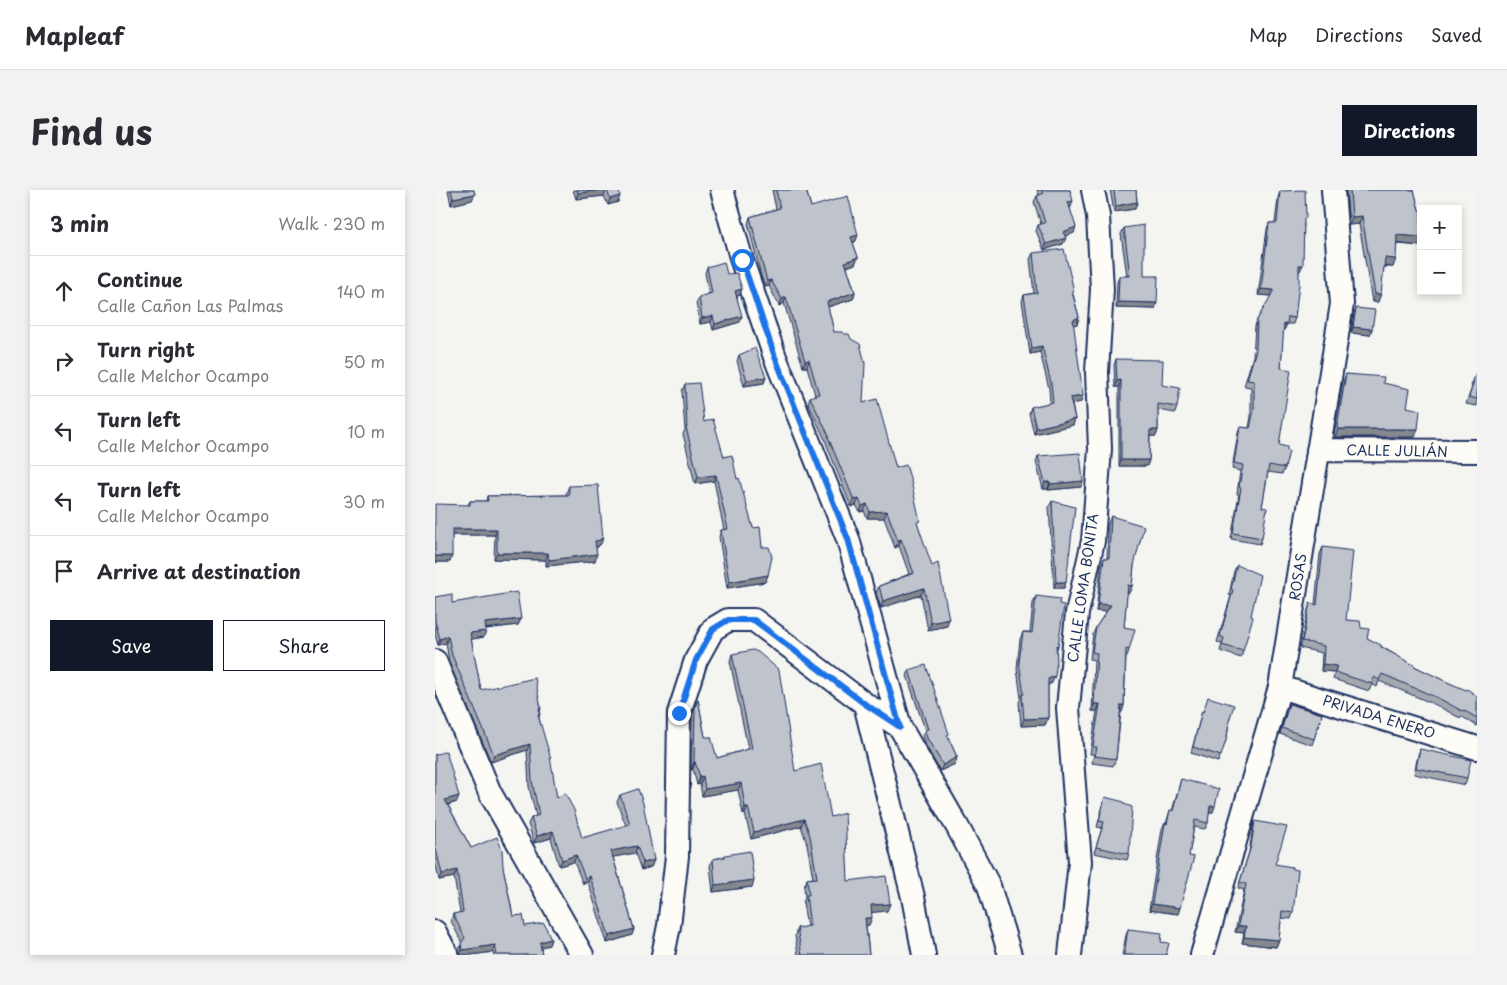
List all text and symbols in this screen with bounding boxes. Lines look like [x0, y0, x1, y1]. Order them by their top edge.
text: Mapleaf [25, 17, 124, 53]
text: Map [1249, 21, 1287, 48]
text: Directions [1315, 21, 1403, 48]
text: Saved [1431, 21, 1482, 48]
text: Find us [30, 104, 152, 157]
button: Directions [1342, 105, 1477, 156]
map controls [1417, 205, 1462, 295]
button: + [1417, 205, 1462, 250]
text: 3 min [50, 207, 109, 239]
text: Walk · 230 m [278, 211, 385, 235]
route start [731, 249, 754, 272]
button: − [1417, 250, 1462, 295]
text: Continue [97, 265, 183, 293]
icon: ahead [50, 277, 78, 305]
text: 140 m [337, 279, 385, 303]
text: Calle Cañon Las Palmas [97, 293, 283, 317]
text: Turn right [97, 335, 195, 363]
icon: right [50, 347, 78, 375]
text: 50 m [344, 349, 385, 373]
text: Calle Melchor Ocampo [97, 363, 269, 387]
text: Turn left [97, 405, 181, 433]
icon: left [50, 417, 78, 445]
text: 10 m [348, 419, 385, 443]
text: Calle Melchor Ocampo [97, 433, 269, 457]
street label: CALLE JULIÁN [1346, 439, 1448, 462]
text: Turn left [97, 475, 181, 503]
icon: left [50, 487, 78, 515]
text: 30 m [343, 489, 385, 513]
text: Calle Melchor Ocampo [97, 503, 269, 527]
street label: CALLE LOMA BONITA [1062, 512, 1103, 664]
street label: ROSAS [1283, 552, 1312, 602]
icon: arrive [50, 557, 78, 585]
text: Arrive at destination [97, 557, 301, 585]
button: Save [50, 620, 213, 671]
button: Share [223, 620, 385, 671]
street label: PRIVADA ENERO [1320, 689, 1438, 744]
route end [668, 702, 691, 725]

